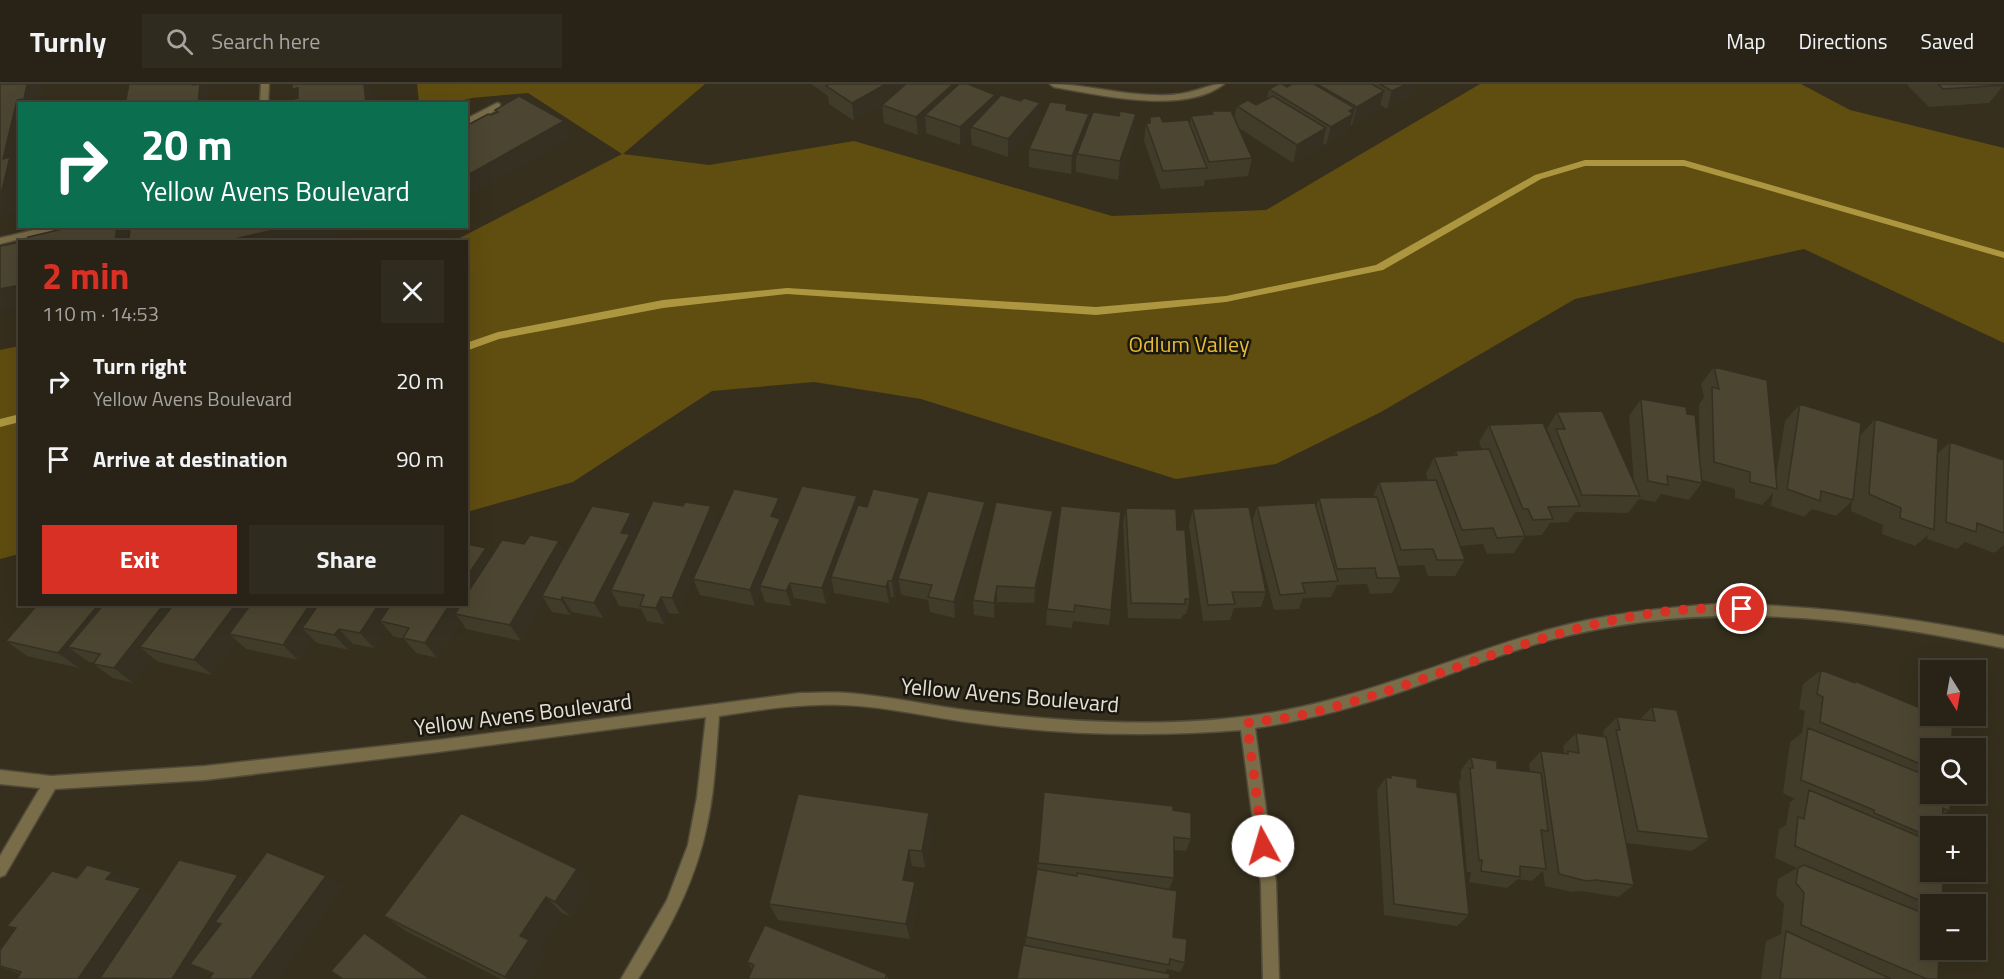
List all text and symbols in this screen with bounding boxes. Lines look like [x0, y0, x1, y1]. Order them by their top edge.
search box [142, 14, 562, 68]
text: Turnly [30, 20, 106, 63]
text: Search here [211, 24, 320, 58]
icon: search [163, 25, 196, 58]
text: Map [1726, 25, 1766, 57]
text: Directions [1799, 25, 1888, 57]
text: Saved [1921, 25, 1974, 57]
text: 20 m [141, 112, 233, 176]
icon: right [42, 126, 120, 204]
text: Yellow Avens Boulevard [141, 170, 410, 211]
text: 2 min [42, 248, 129, 303]
button: close [381, 260, 444, 323]
text: 110 m · 14:53 [42, 298, 159, 329]
park label: Odlum Valley [1128, 327, 1250, 361]
text: Turn right [93, 349, 187, 383]
text: 20 m [396, 364, 444, 398]
icon: right [42, 365, 75, 398]
text: Yellow Avens Boulevard [93, 383, 292, 414]
text: Arrive at destination [93, 442, 288, 476]
text: 90 m [396, 442, 444, 476]
icon: arrive [42, 443, 75, 476]
button: Exit [42, 525, 237, 594]
button: Share [249, 525, 444, 594]
pin [1716, 583, 1767, 634]
icon: arrive [1725, 592, 1758, 625]
north arrow [1920, 660, 1986, 726]
map controls [1920, 660, 1986, 960]
street label: Yellow Avens Boulevard [899, 669, 1121, 721]
street label: Yellow Avens Boulevard [412, 684, 634, 744]
button: search [1920, 738, 1986, 804]
position arrow [1231, 814, 1295, 878]
button: + [1920, 816, 1986, 882]
button: − [1920, 894, 1986, 960]

